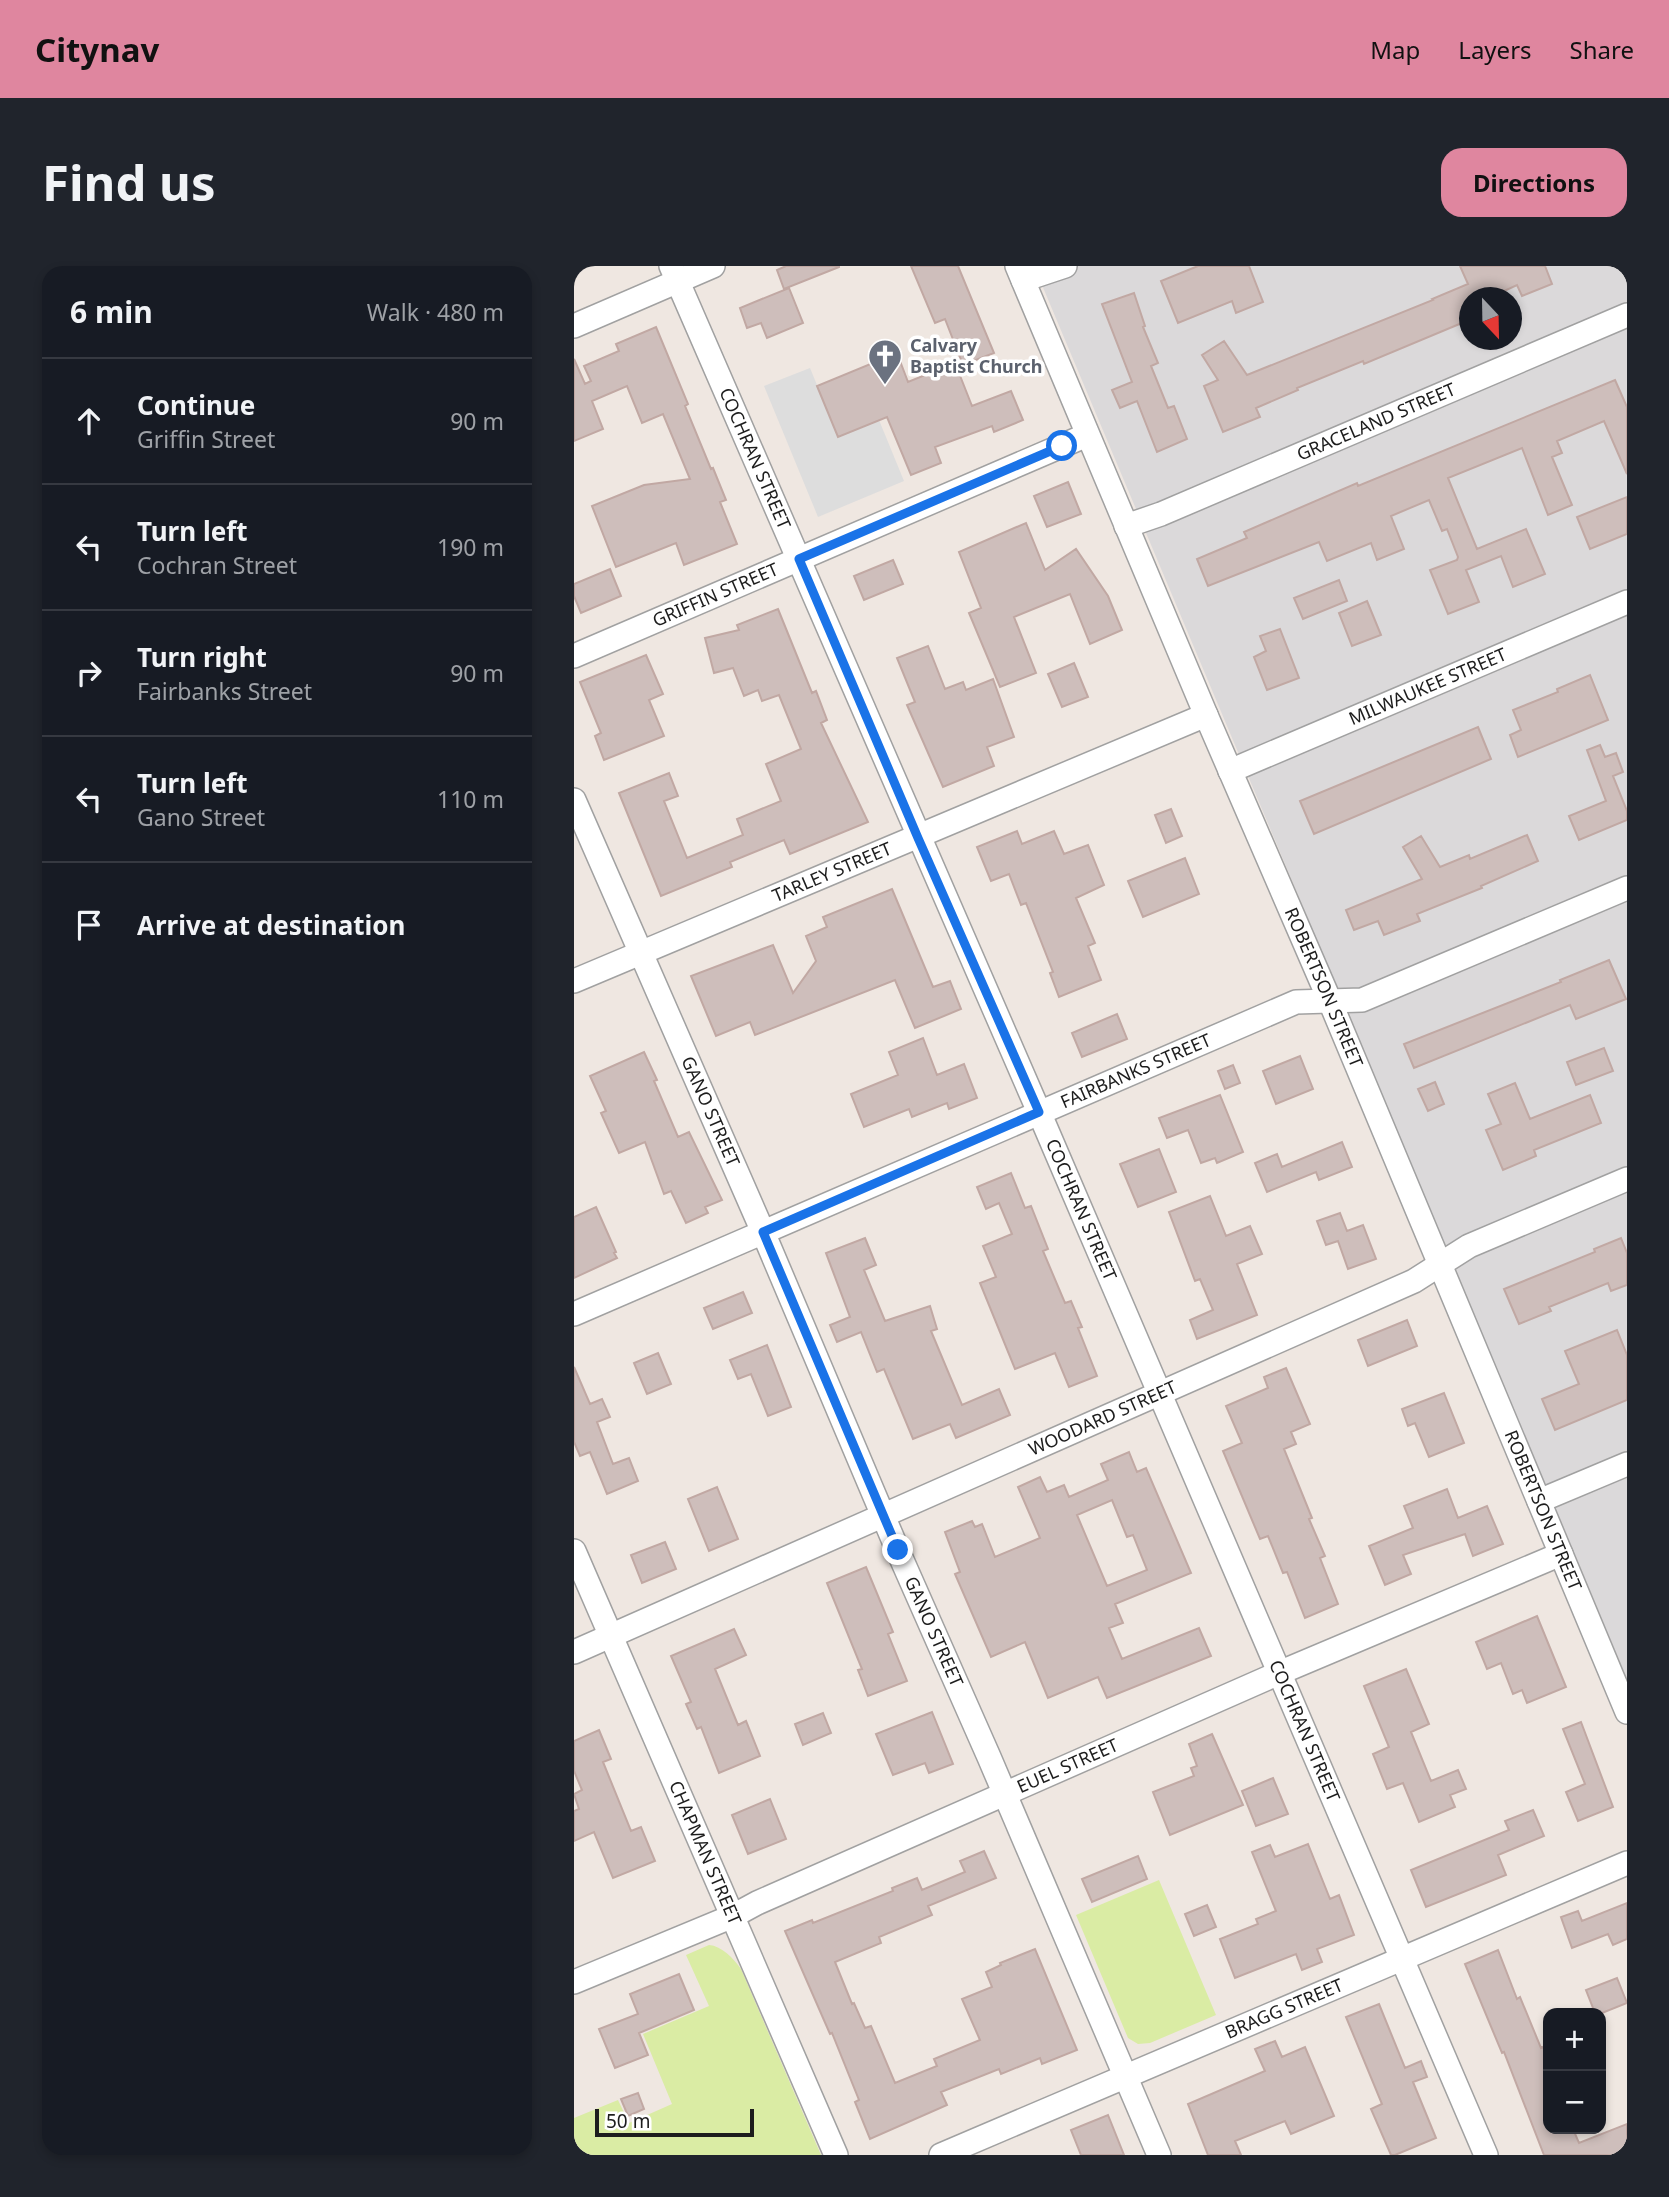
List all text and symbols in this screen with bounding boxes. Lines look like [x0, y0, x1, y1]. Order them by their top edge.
text: Citynav [35, 27, 159, 72]
text: Map [1370, 33, 1420, 66]
text: Layers [1458, 33, 1532, 66]
text: Share [1570, 33, 1634, 66]
button: Directions [1441, 148, 1627, 217]
text: Find us [42, 149, 216, 215]
north arrow [1459, 287, 1522, 350]
text: 6 min [70, 291, 153, 332]
text: Walk · 480 m [367, 296, 504, 328]
place label: Calvary Baptist Church [910, 333, 1042, 378]
church icon: Calvary Baptist Church [866, 337, 904, 386]
street label: GRACELAND STREET [1293, 377, 1459, 466]
street label: COCHRAN STREET [714, 384, 797, 533]
text: Continue [137, 387, 255, 423]
icon: ahead [70, 402, 108, 440]
text: 90 m [450, 405, 504, 437]
text: Griffin Street [137, 423, 275, 455]
route start [1046, 430, 1077, 461]
text: Turn left [137, 513, 248, 549]
icon: left [70, 528, 108, 566]
text: 190 m [437, 531, 504, 563]
text: Cochran Street [137, 549, 297, 581]
street label: GRIFFIN STREET [648, 556, 782, 632]
text: Turn right [137, 639, 267, 675]
street label: MILWAUKEE STREET [1345, 642, 1510, 730]
icon: right [70, 654, 108, 692]
text: 90 m [450, 657, 504, 689]
text: Fairbanks Street [137, 675, 312, 707]
text: Turn left [137, 765, 248, 801]
icon: left [70, 780, 108, 818]
text: 110 m [437, 783, 504, 815]
text: Gano Street [137, 801, 265, 833]
street label: TARLEY STREET [769, 836, 895, 907]
street label: ROBERTSON STREET [1280, 903, 1369, 1071]
icon: arrive [70, 906, 108, 944]
text: Arrive at destination [137, 907, 406, 943]
street label: FAIRBANKS STREET [1056, 1027, 1214, 1113]
street label: GANO STREET [677, 1052, 746, 1170]
street label: COCHRAN STREET [1041, 1135, 1123, 1284]
street label: WOODARD STREET [1025, 1374, 1180, 1461]
street label: ROBERTSON STREET [1500, 1426, 1588, 1594]
route end [882, 1534, 913, 1565]
street label: GANO STREET [900, 1572, 969, 1690]
street label: COCHRAN STREET [1264, 1656, 1346, 1805]
street label: EUEL STREET [1013, 1732, 1122, 1798]
street label: CHAPMAN STREET [664, 1777, 748, 1928]
street label: BRAGG STREET [1221, 1972, 1347, 2044]
map controls [1543, 2008, 1606, 2134]
button: + [1543, 2008, 1606, 2071]
button: − [1543, 2071, 1606, 2134]
scale bar [595, 2106, 754, 2138]
text: 50 m [606, 2108, 650, 2134]

